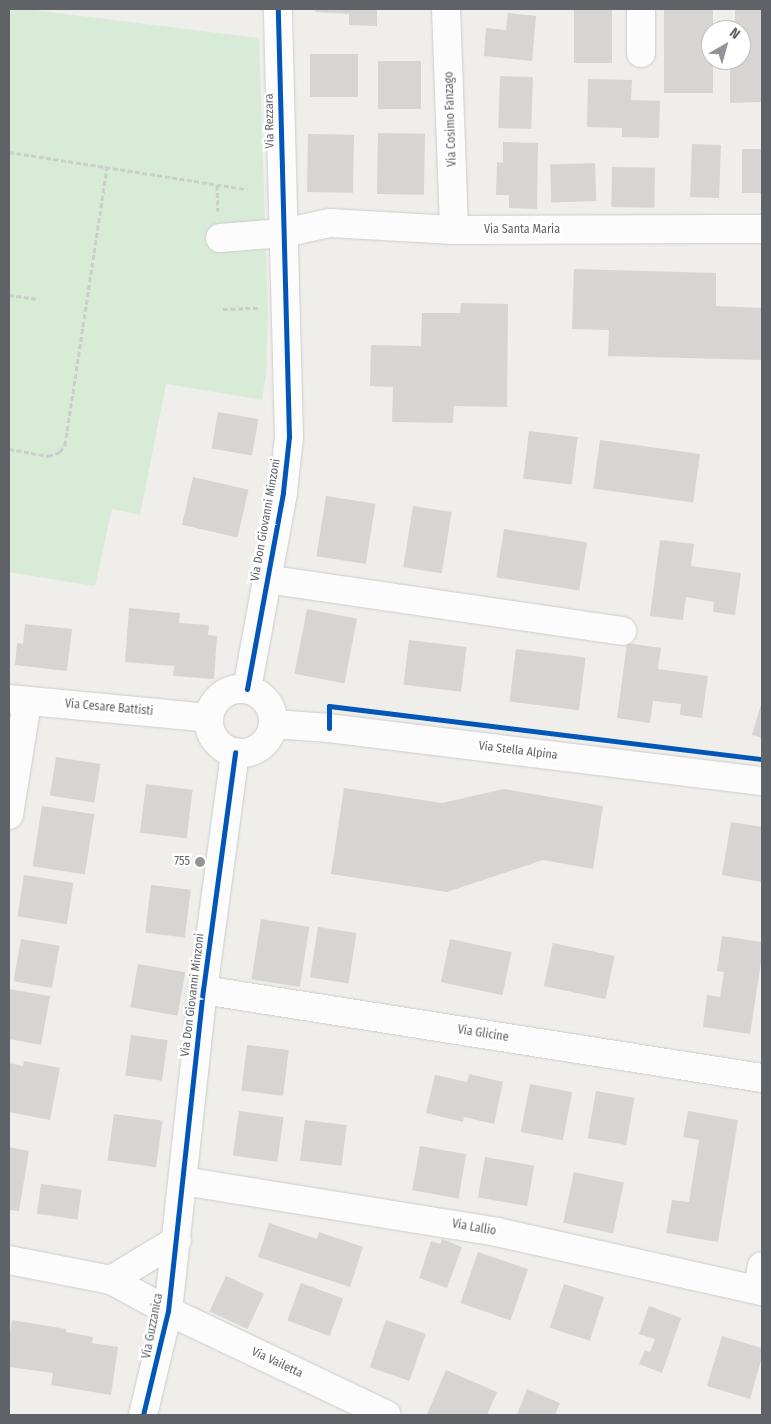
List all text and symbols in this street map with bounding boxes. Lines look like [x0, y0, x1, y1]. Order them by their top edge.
north arrow [701, 20, 751, 70]
text: N [726, 24, 743, 43]
street label: Via Cosimo Fanzago [442, 71, 460, 167]
street label: Via Rezzara [262, 93, 278, 149]
street label: Via Santa Maria [484, 223, 560, 237]
street label: Via Don Giovanni Minzoni [248, 458, 284, 582]
street label: Via Cesare Battisti [64, 697, 154, 719]
street label: Via Stella Alpina [478, 739, 558, 763]
place label: 755 [174, 855, 190, 869]
marker: 755 [194, 856, 206, 868]
street label: Via Don Giovanni Minzoni [178, 933, 208, 1057]
street label: Via Glicine [457, 1023, 509, 1045]
street label: Via Lallio [451, 1217, 497, 1239]
street label: Via Guzzanica [140, 1292, 166, 1360]
street label: Via Vailetta [249, 1345, 305, 1381]

